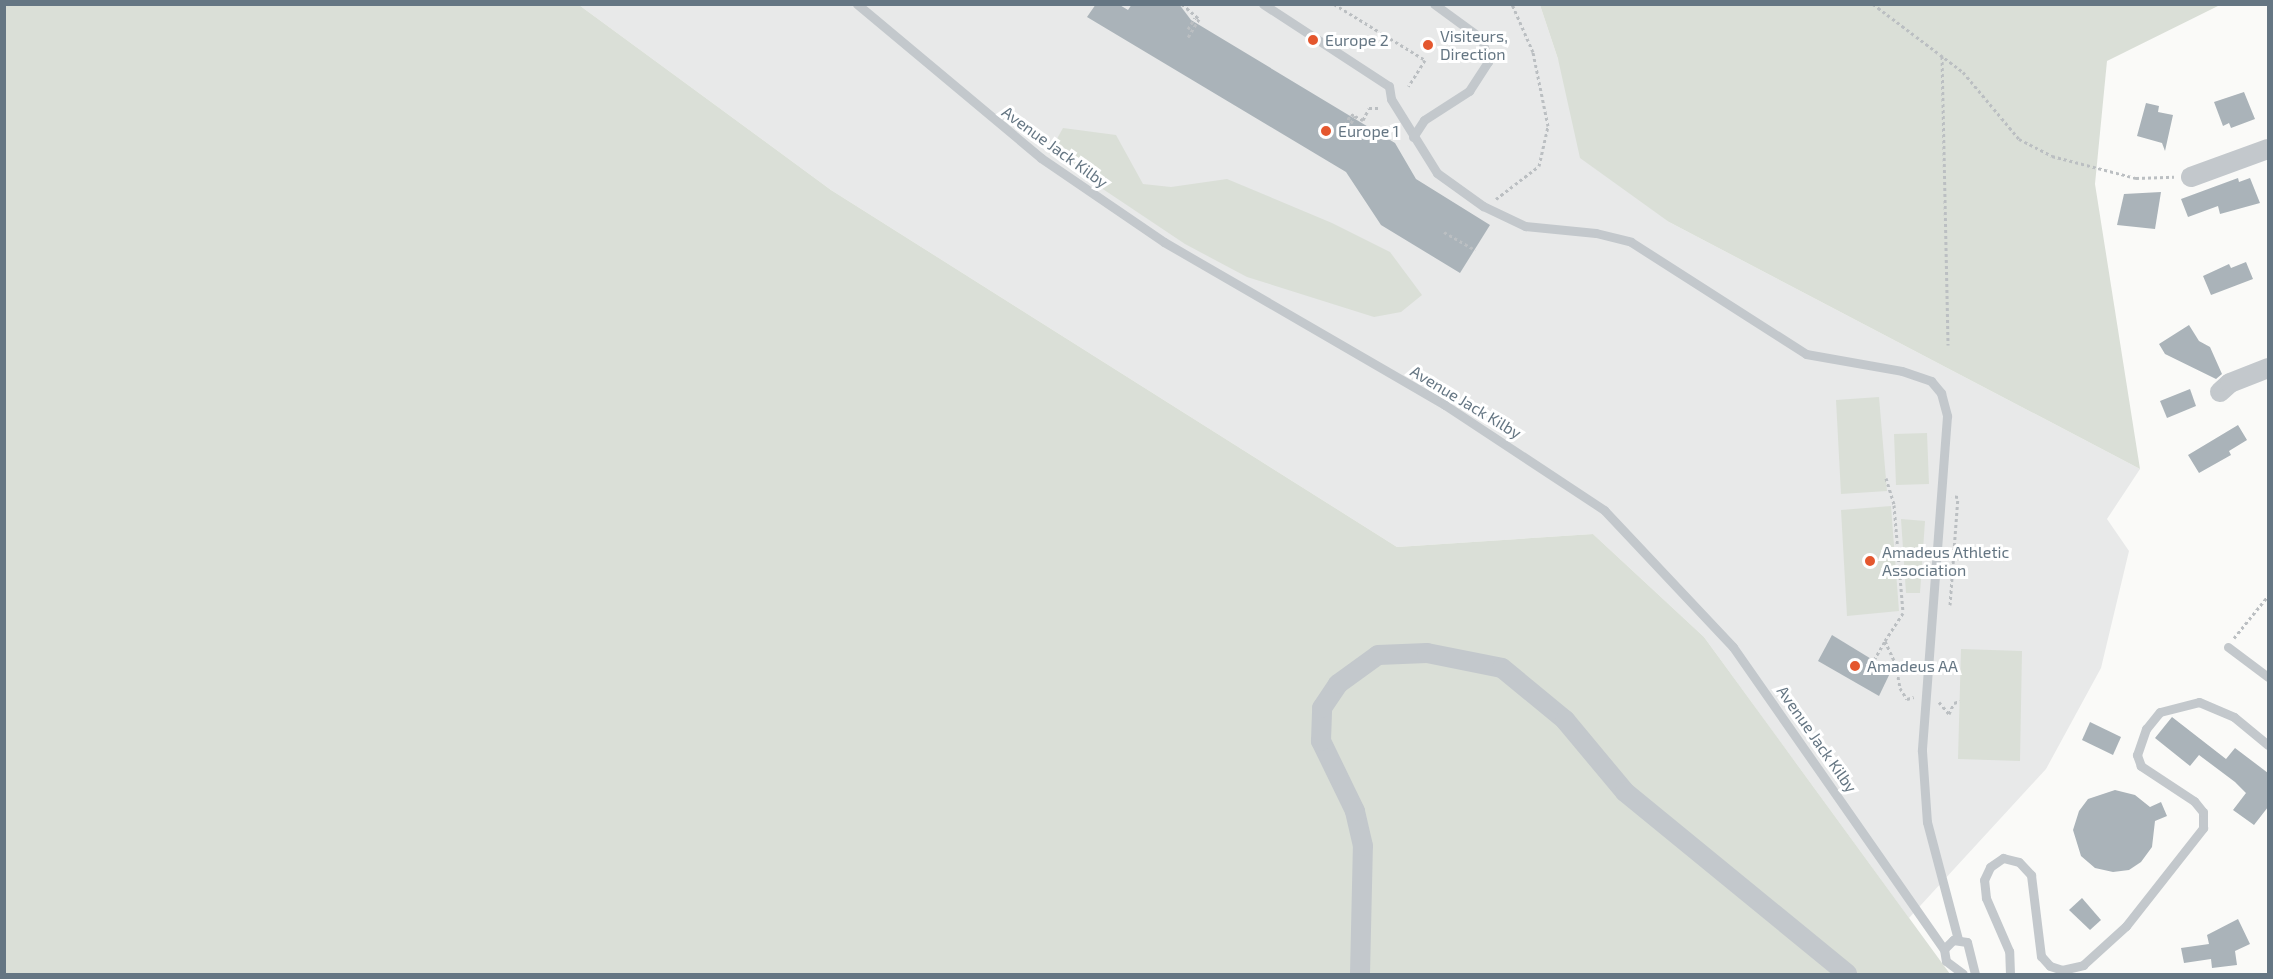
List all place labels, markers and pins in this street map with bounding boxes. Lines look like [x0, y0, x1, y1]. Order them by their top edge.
place label: Visiteurs, Direction [1440, 26, 1508, 64]
place label: Europe 2 [1325, 30, 1389, 50]
marker: Europe 2 [1306, 33, 1320, 47]
marker: Visiteurs, Direction [1421, 38, 1435, 52]
place label: Europe 1 [1338, 121, 1399, 141]
marker: Europe 1 [1319, 124, 1333, 138]
place label: Amadeus Athletic Association [1882, 542, 2010, 580]
marker: Amadeus Athletic Association [1863, 554, 1877, 568]
place label: Amadeus AA [1867, 656, 1958, 676]
marker: Amadeus AA [1848, 659, 1862, 673]

